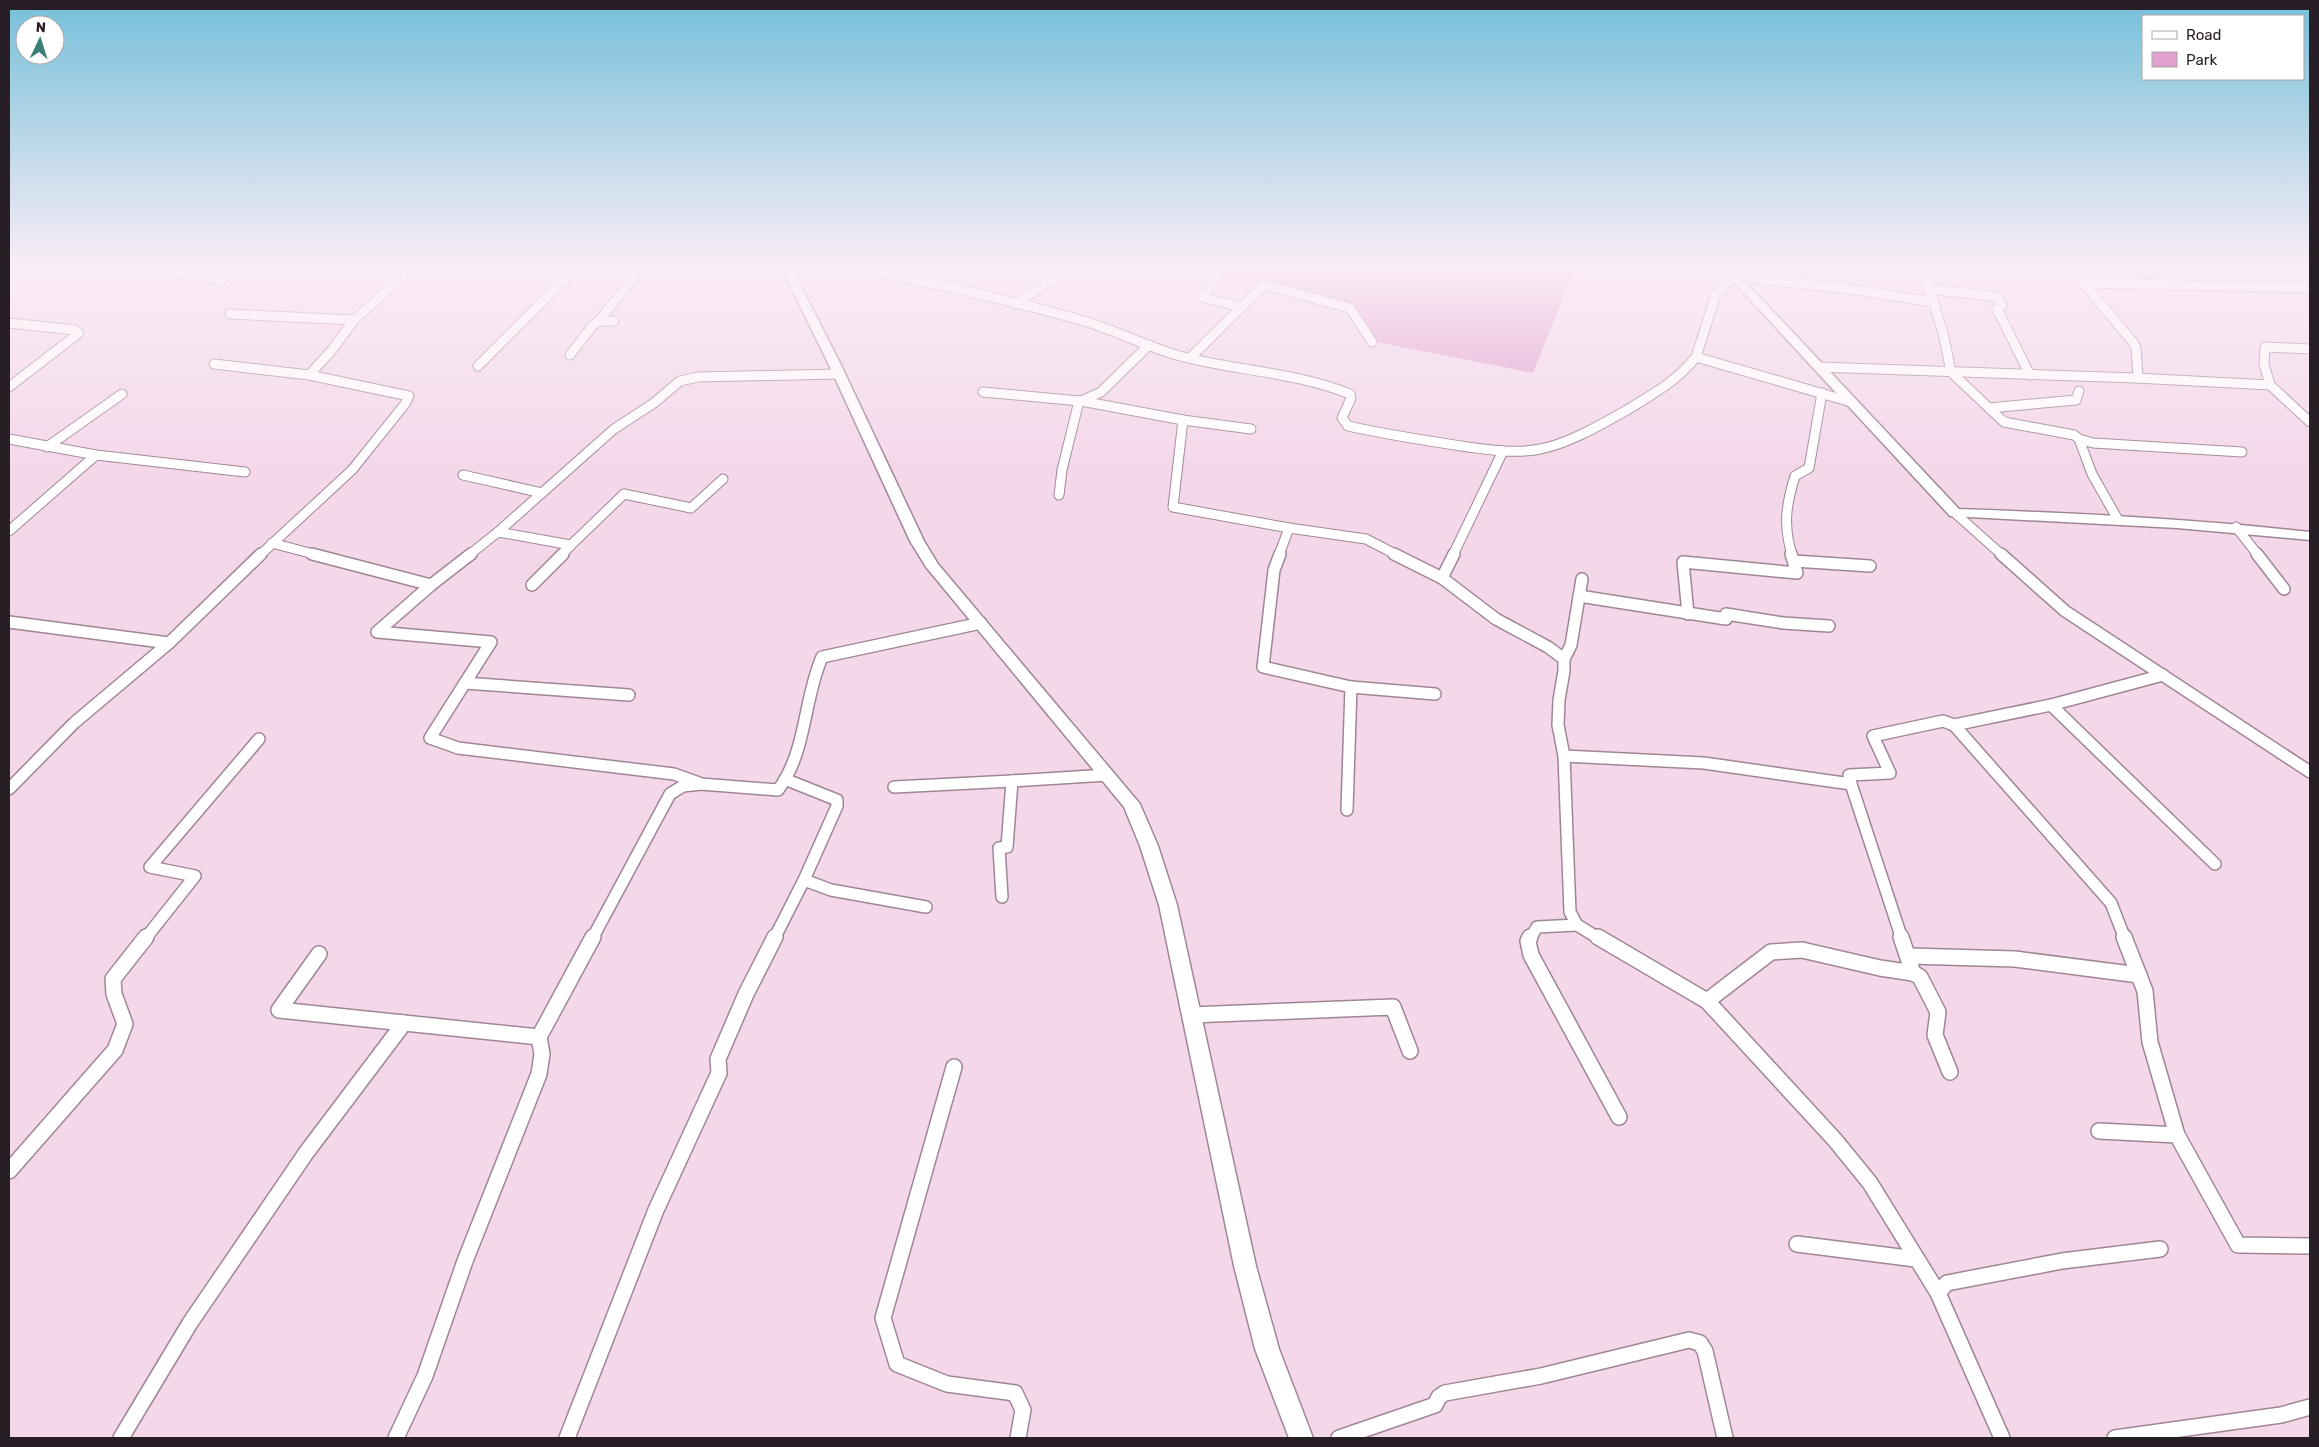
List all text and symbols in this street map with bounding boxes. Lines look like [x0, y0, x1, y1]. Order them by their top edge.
north arrow [15, 15, 65, 65]
legend [2142, 15, 2304, 80]
text: N [35, 19, 46, 36]
text: Road [2186, 26, 2222, 44]
text: Park [2186, 51, 2217, 69]

